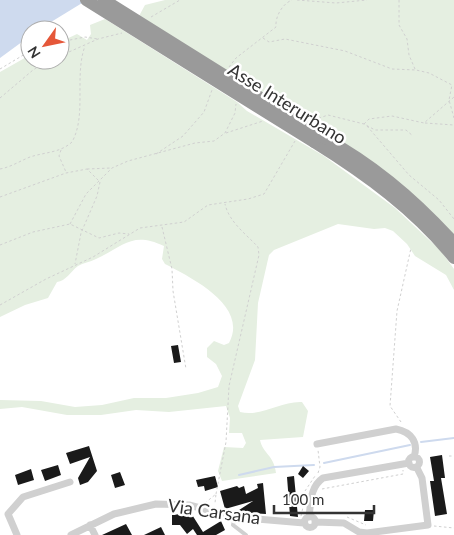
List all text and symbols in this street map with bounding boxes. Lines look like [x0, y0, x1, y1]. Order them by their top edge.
north arrow [20, 20, 70, 70]
text: N [24, 43, 44, 62]
street label: Asse Interurbano [224, 58, 351, 148]
scale bar [274, 482, 374, 514]
text: 100 m [282, 490, 324, 508]
street label: Via Carsana [166, 494, 262, 528]

